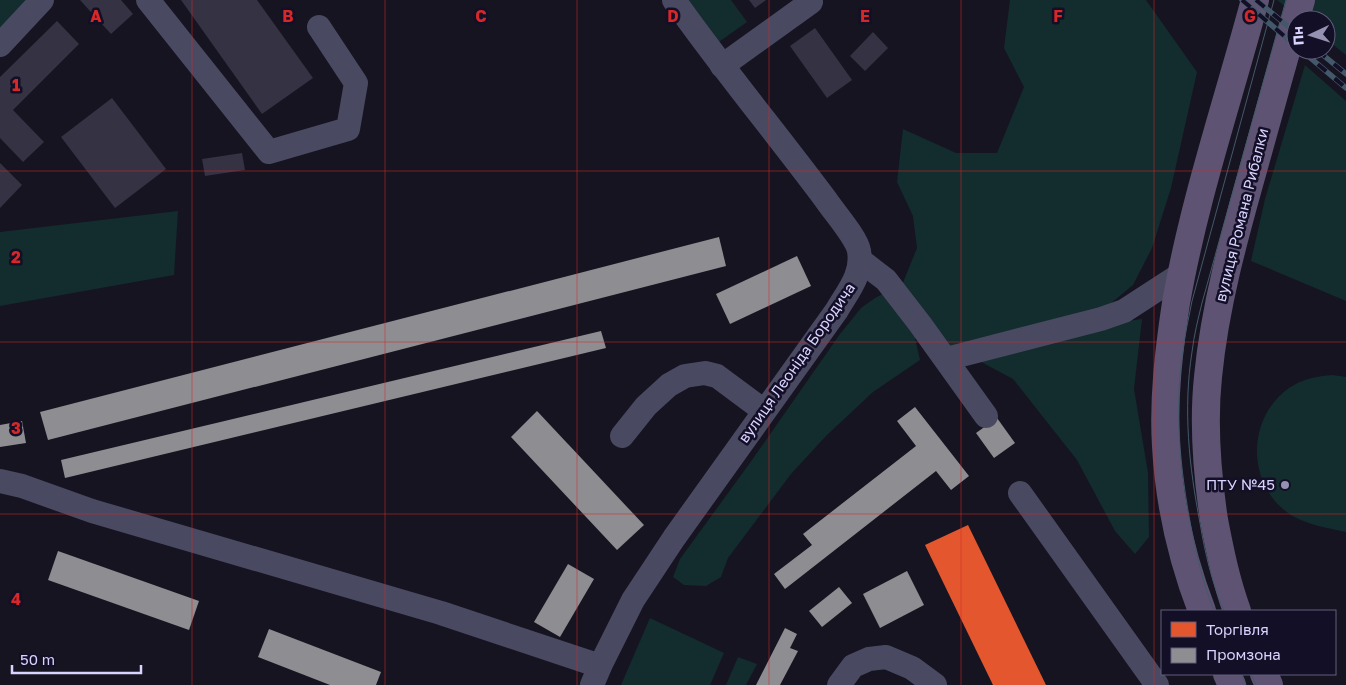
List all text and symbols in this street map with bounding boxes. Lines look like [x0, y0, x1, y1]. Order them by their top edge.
text: A [90, 6, 102, 26]
text: B [282, 6, 294, 26]
text: C [475, 6, 487, 26]
text: D [667, 6, 679, 26]
text: E [860, 6, 870, 26]
text: F [1053, 6, 1063, 26]
text: G [1244, 6, 1256, 26]
north arrow [1286, 10, 1336, 60]
text: Пн [1288, 26, 1307, 46]
text: 1 [12, 75, 20, 95]
street label: вулиця Романа Рибалки [1211, 126, 1271, 303]
text: 2 [11, 247, 21, 267]
street label: вулиця Леоніда Бородича [734, 279, 858, 446]
text: 3 [11, 418, 21, 438]
place label: ПТУ №45 [1206, 475, 1275, 493]
marker: ПТУ №45 [1279, 479, 1291, 491]
text: 4 [11, 589, 21, 609]
legend [1161, 610, 1336, 675]
text: Торгівля [1206, 620, 1269, 638]
scale bar [12, 642, 141, 674]
text: Промзона [1206, 645, 1281, 663]
text: 50 m [20, 650, 55, 668]

